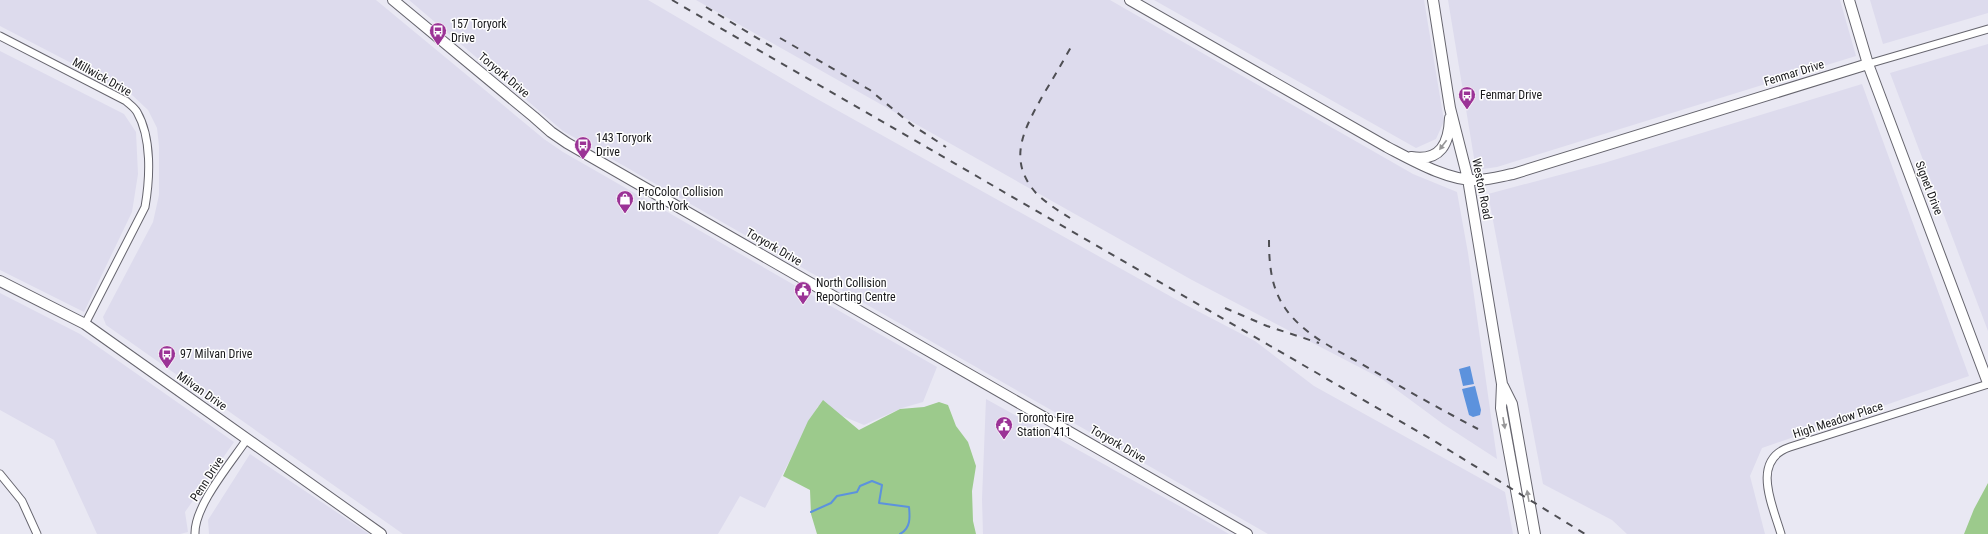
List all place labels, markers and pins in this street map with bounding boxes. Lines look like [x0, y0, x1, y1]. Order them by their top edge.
place label: 157 Toryork Drive [451, 17, 507, 45]
bus stop icon: 157 Toryork Drive [428, 21, 448, 46]
bus stop icon: Fenmar Drive [1457, 85, 1477, 110]
place label: Fenmar Drive [1480, 88, 1543, 102]
place label: 143 Toryork Drive [596, 131, 652, 159]
bus stop icon: 143 Toryork Drive [573, 135, 593, 160]
place label: ProColor Collision North York [638, 185, 724, 213]
shop icon: ProColor Collision North York [615, 189, 635, 214]
place label: North Collision Reporting Centre [816, 276, 896, 304]
public building icon: North Collision Reporting Centre [793, 280, 813, 305]
bus stop icon: 97 Milvan Drive [157, 344, 177, 369]
place label: 97 Milvan Drive [180, 347, 253, 361]
place label: Toronto Fire Station 411 [1017, 411, 1074, 439]
public building icon: Toronto Fire Station 411 [994, 415, 1014, 440]

